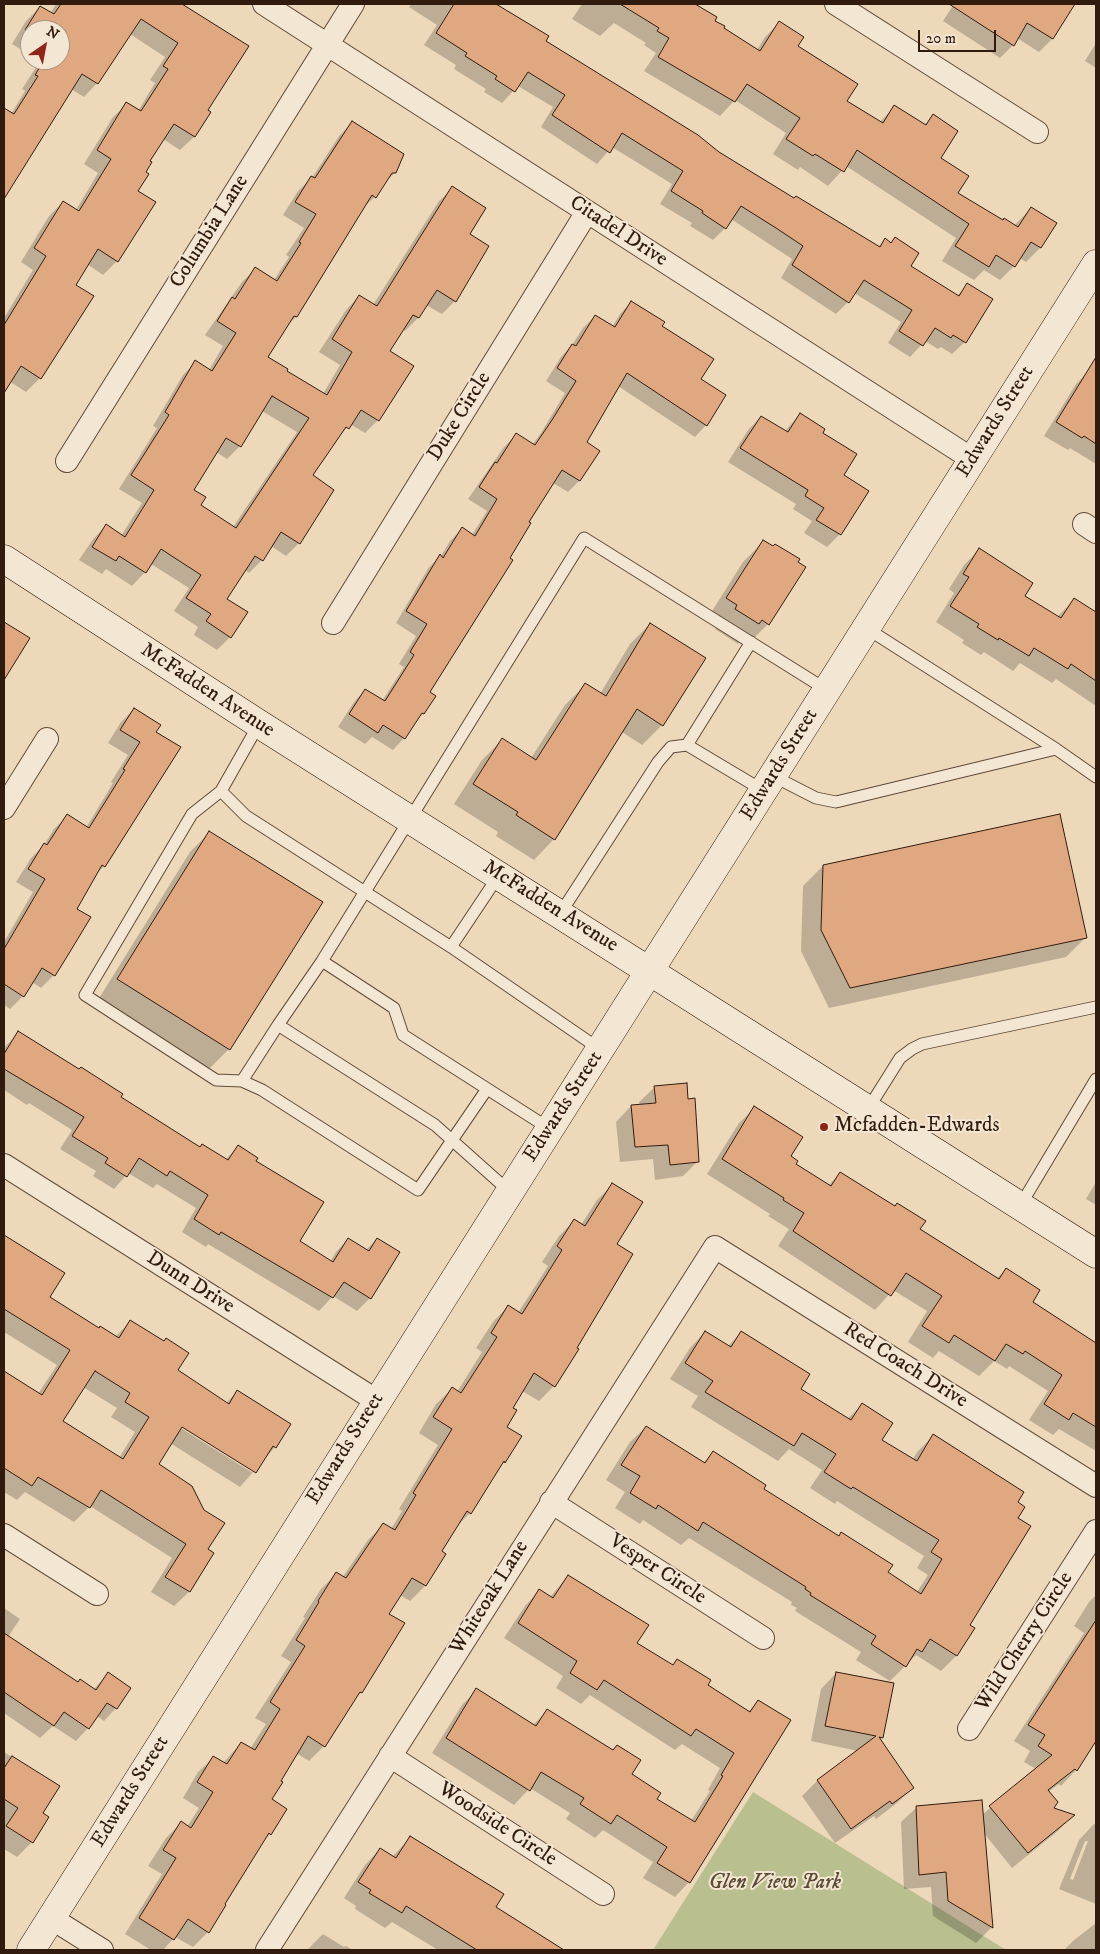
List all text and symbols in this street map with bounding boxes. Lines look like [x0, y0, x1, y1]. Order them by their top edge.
north arrow [20, 20, 70, 70]
scale bar [920, 20, 998, 52]
text: N [43, 23, 62, 44]
text: 20 m [926, 29, 956, 48]
street label: Columbia Lane [165, 171, 255, 293]
street label: Citadel Drive [564, 191, 672, 273]
street label: Edwards Street [952, 361, 1040, 483]
street label: Duke Circle [423, 368, 497, 466]
street label: McFadden Avenue [135, 638, 279, 744]
street label: Edwards Street [736, 704, 824, 826]
street label: McFadden Avenue [478, 855, 622, 959]
street label: Edwards Street [519, 1047, 609, 1167]
place label: Mcfadden-Edwards [834, 1114, 1000, 1140]
marker: Mcfadden-Edwards [818, 1121, 830, 1133]
street label: Dunn Drive [141, 1246, 239, 1320]
street label: Red Coach Drive [838, 1318, 972, 1414]
street label: Edwards Street [302, 1388, 390, 1510]
street label: Vesper Circle [604, 1529, 710, 1611]
street label: Whiteoak Lane [445, 1537, 535, 1659]
street label: Wild Cherry Circle [971, 1568, 1079, 1716]
street label: Edwards Street [87, 1731, 175, 1853]
street label: Woodside Circle [433, 1777, 561, 1873]
park label: Glen View Park [709, 1871, 841, 1897]

